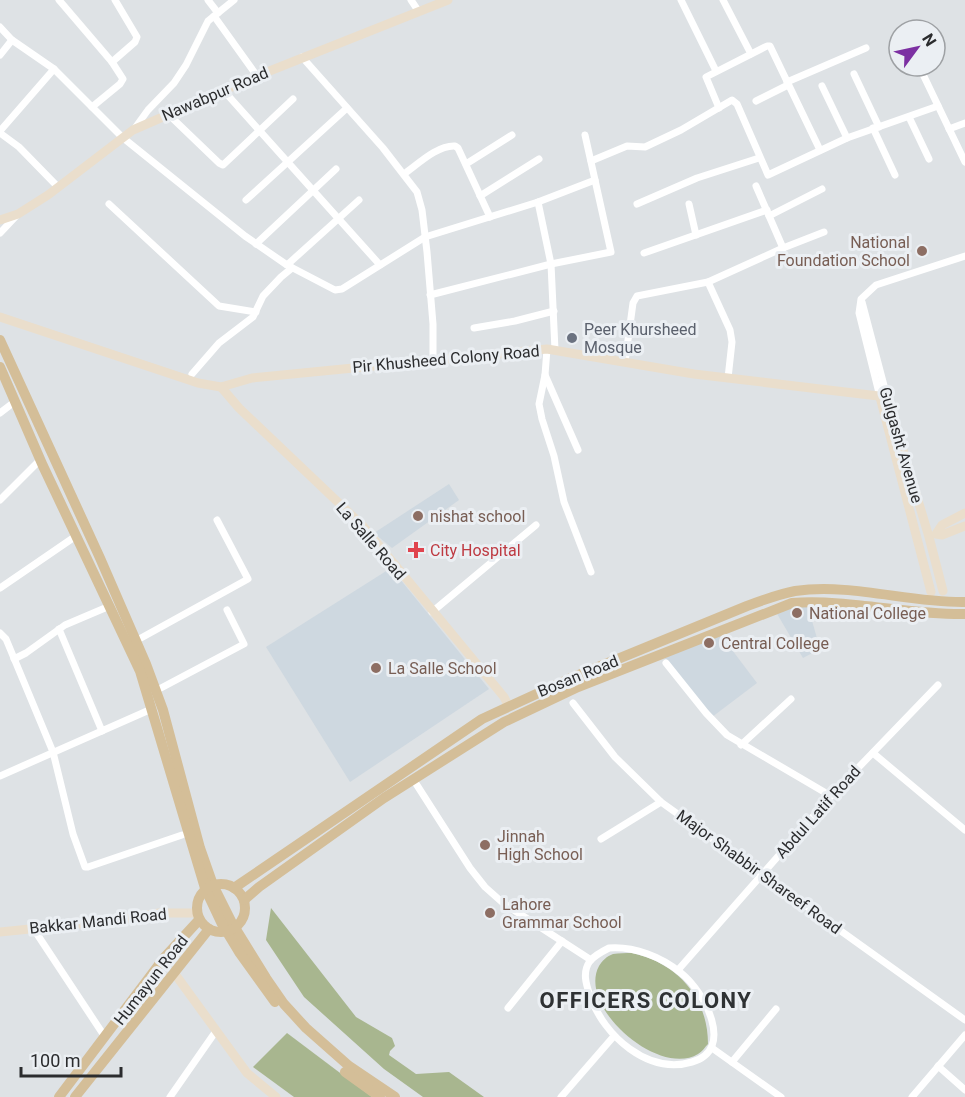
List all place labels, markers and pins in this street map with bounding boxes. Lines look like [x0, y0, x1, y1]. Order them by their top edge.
place label: National Foundation School [777, 233, 910, 270]
marker: National Foundation School [915, 244, 929, 258]
place label: Peer Khursheed Mosque [584, 320, 697, 357]
marker: Peer Khursheed Mosque [565, 331, 579, 345]
place label: nishat school [430, 507, 525, 526]
marker: nishat school [411, 509, 425, 523]
marker: City Hospital [407, 541, 425, 559]
place label: City Hospital [430, 541, 521, 560]
place label: National College [809, 604, 926, 623]
marker: National College [790, 606, 804, 620]
place label: Central College [721, 634, 829, 653]
marker: Central College [702, 636, 716, 650]
place label: La Salle School [388, 659, 497, 678]
marker: La Salle School [369, 661, 383, 675]
place label: Jinnah High School [497, 827, 583, 864]
marker: Jinnah High School [478, 838, 492, 852]
place label: Lahore Grammar School [502, 895, 622, 932]
marker: Lahore Grammar School [483, 906, 497, 920]

